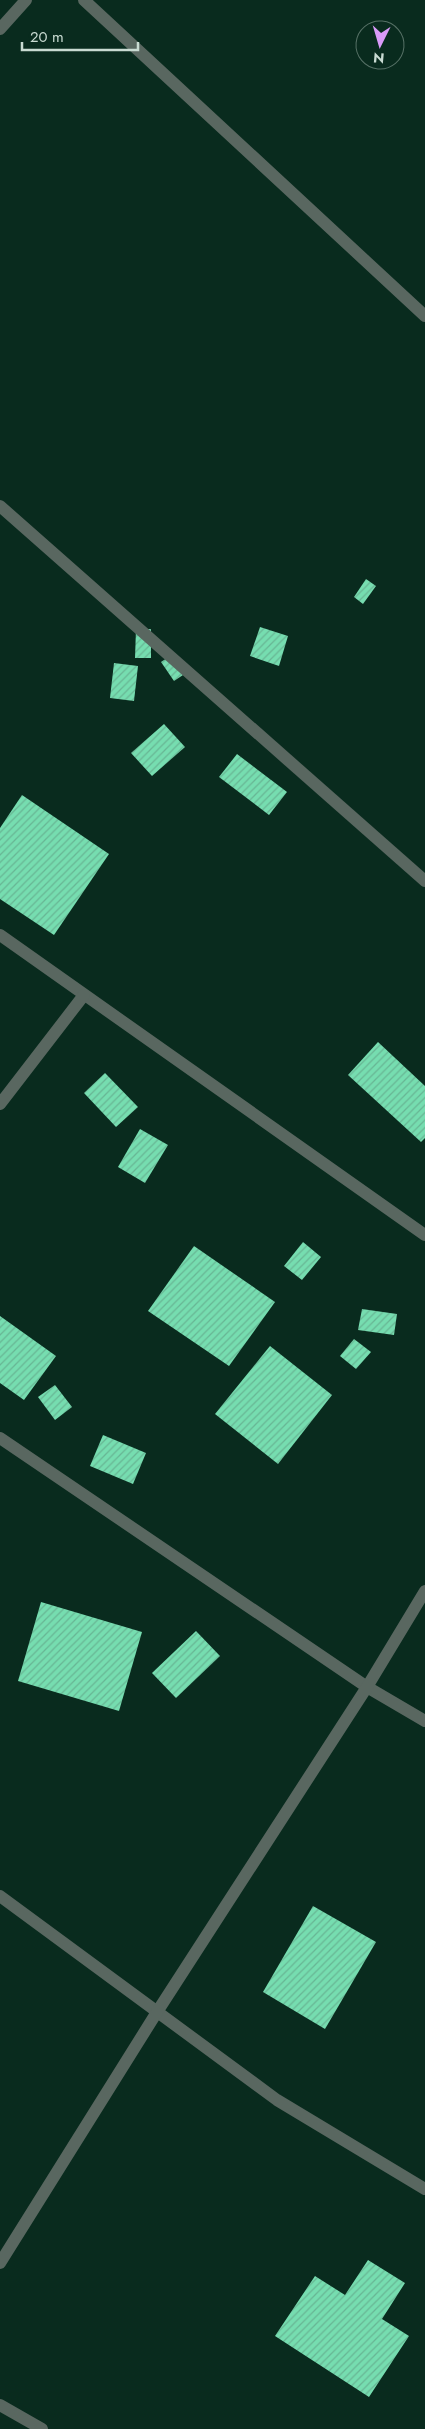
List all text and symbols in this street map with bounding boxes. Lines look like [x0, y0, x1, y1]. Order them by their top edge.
scale bar [22, 20, 139, 52]
north arrow [355, 20, 405, 70]
text: 20 m [30, 26, 64, 48]
text: N [372, 48, 385, 68]

